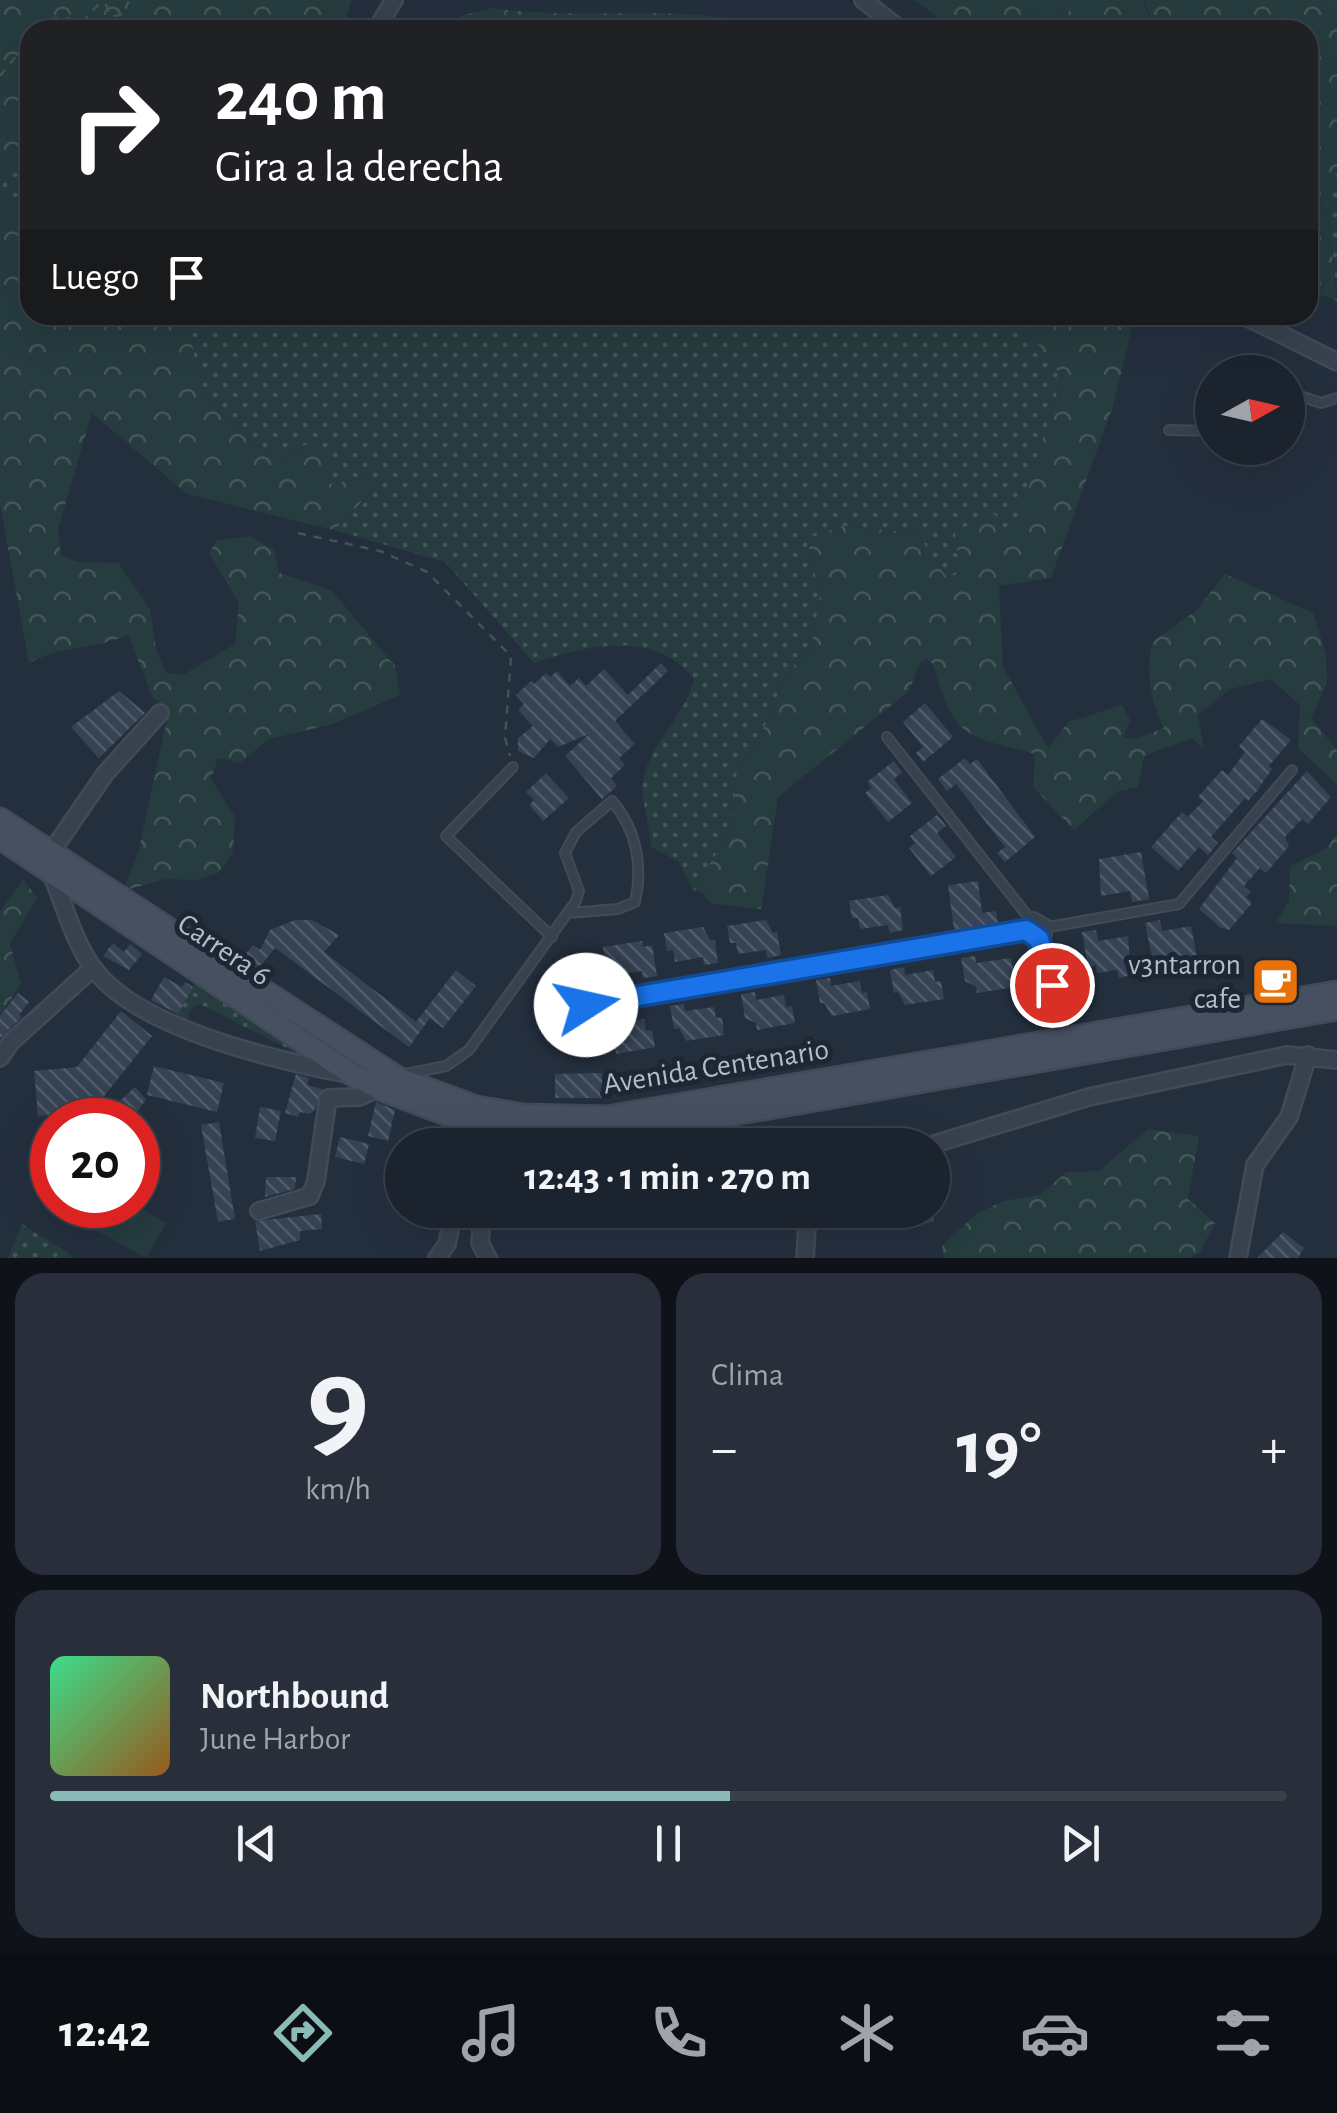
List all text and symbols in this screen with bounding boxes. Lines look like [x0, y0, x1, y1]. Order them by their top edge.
icon: right [50, 60, 180, 190]
text: 240 m [215, 63, 387, 133]
text: Gira a la derecha [215, 145, 504, 190]
icon: arrive [159, 250, 214, 305]
text: Luego [50, 259, 139, 297]
north arrow [1195, 355, 1305, 465]
map controls [1195, 355, 1305, 465]
street label: Carrera 6 [172, 908, 276, 992]
pin [1010, 943, 1095, 1028]
place label: v3ntarron cafe [1128, 950, 1241, 1014]
position arrow [534, 953, 638, 1057]
cafe icon: v3ntarron cafe [1250, 956, 1302, 1008]
icon: arrive [1025, 958, 1080, 1013]
street label: Avenida Centenario [601, 1034, 831, 1100]
speed limit sign: 20 [30, 1098, 160, 1228]
text: 12:43 · 1 min · 270 m [524, 1159, 811, 1197]
text: 9 [307, 1340, 369, 1470]
text: Clima [711, 1359, 784, 1391]
text: 19° [956, 1412, 1042, 1487]
text: − [711, 1422, 737, 1477]
text: + [1261, 1422, 1287, 1477]
text: km/h [305, 1473, 371, 1505]
text: Northbound [200, 1678, 389, 1716]
text: June Harbor [200, 1723, 350, 1755]
icon: previous [229, 1816, 284, 1871]
icon: pause [641, 1816, 696, 1871]
icon: next [1053, 1816, 1108, 1871]
icon: directions [268, 1998, 338, 2068]
icon: music [456, 1998, 526, 2068]
icon: phone [644, 1998, 714, 2068]
icon: climate [832, 1998, 902, 2068]
icon: car [1020, 1998, 1090, 2068]
icon: filters [1208, 1998, 1278, 2068]
text: 12:42 [59, 2010, 150, 2055]

